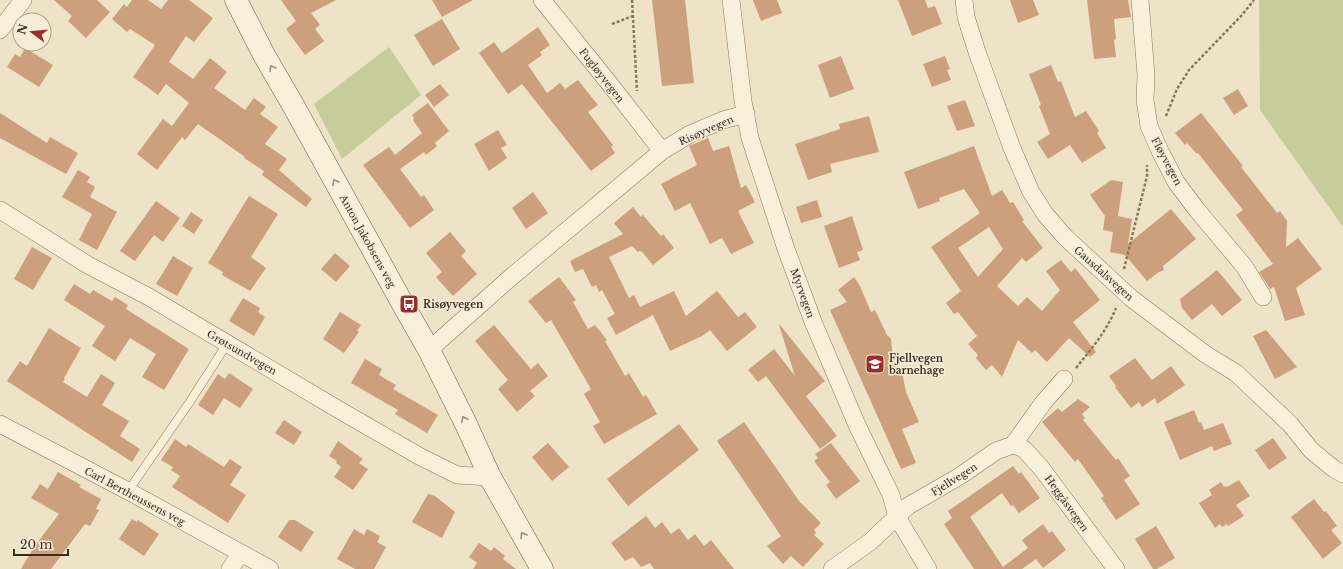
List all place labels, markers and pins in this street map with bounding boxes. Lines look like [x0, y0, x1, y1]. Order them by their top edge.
bus stop icon: Risøyvegen [398, 293, 420, 315]
place label: Risøyvegen [423, 298, 484, 311]
place label: Fjellvegen barnehage [888, 352, 944, 377]
school or university icon: Fjellvegen barnehage [864, 353, 886, 375]

